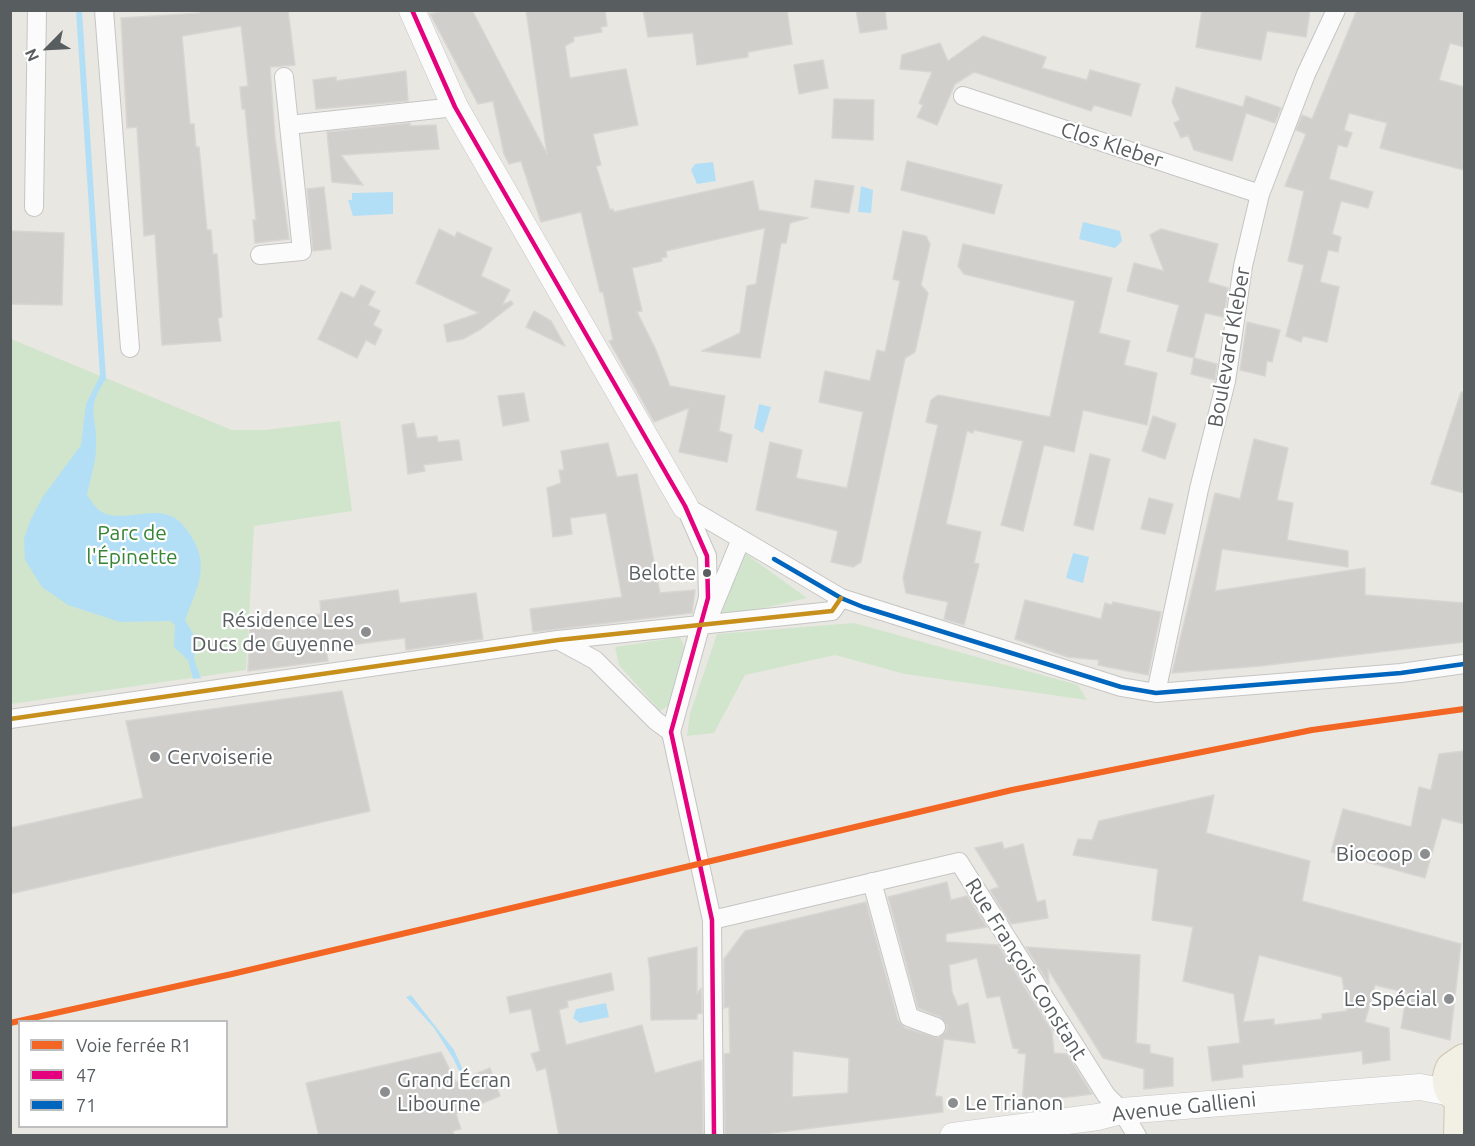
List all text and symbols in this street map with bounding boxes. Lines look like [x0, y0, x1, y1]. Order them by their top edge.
north arrow [18, 18, 78, 78]
text: N [21, 46, 42, 64]
street label: Clos Kleber [1058, 117, 1166, 173]
street label: Boulevard Kleber [1202, 265, 1256, 429]
park label: Parc de l'Épinette [86, 520, 178, 570]
place label: Belotte [629, 561, 696, 585]
marker: Belotte [701, 567, 713, 579]
place label: Résidence Les Ducs de Guyenne [192, 607, 354, 657]
marker: Résidence Les Ducs de Guyenne [359, 625, 373, 639]
place label: Cervoiserie [167, 744, 273, 770]
marker: Cervoiserie [148, 750, 162, 764]
place label: Biocoop [1336, 841, 1413, 867]
marker: Biocoop [1418, 847, 1432, 861]
street label: Rue François Constant [960, 874, 1092, 1064]
place label: Le Spécial [1344, 986, 1437, 1012]
marker: Le Spécial [1442, 992, 1456, 1006]
legend [18, 1020, 228, 1128]
text: Voie ferrée R1 [76, 1035, 192, 1055]
text: 47 [76, 1065, 96, 1085]
place label: Grand Écran Libourne [397, 1067, 511, 1117]
marker: Grand Écran Libourne [378, 1085, 392, 1099]
street label: Avenue Gallieni [1111, 1087, 1257, 1127]
place label: Le Trianon [965, 1090, 1063, 1116]
text: 71 [76, 1095, 96, 1115]
marker: Le Trianon [946, 1096, 960, 1110]

